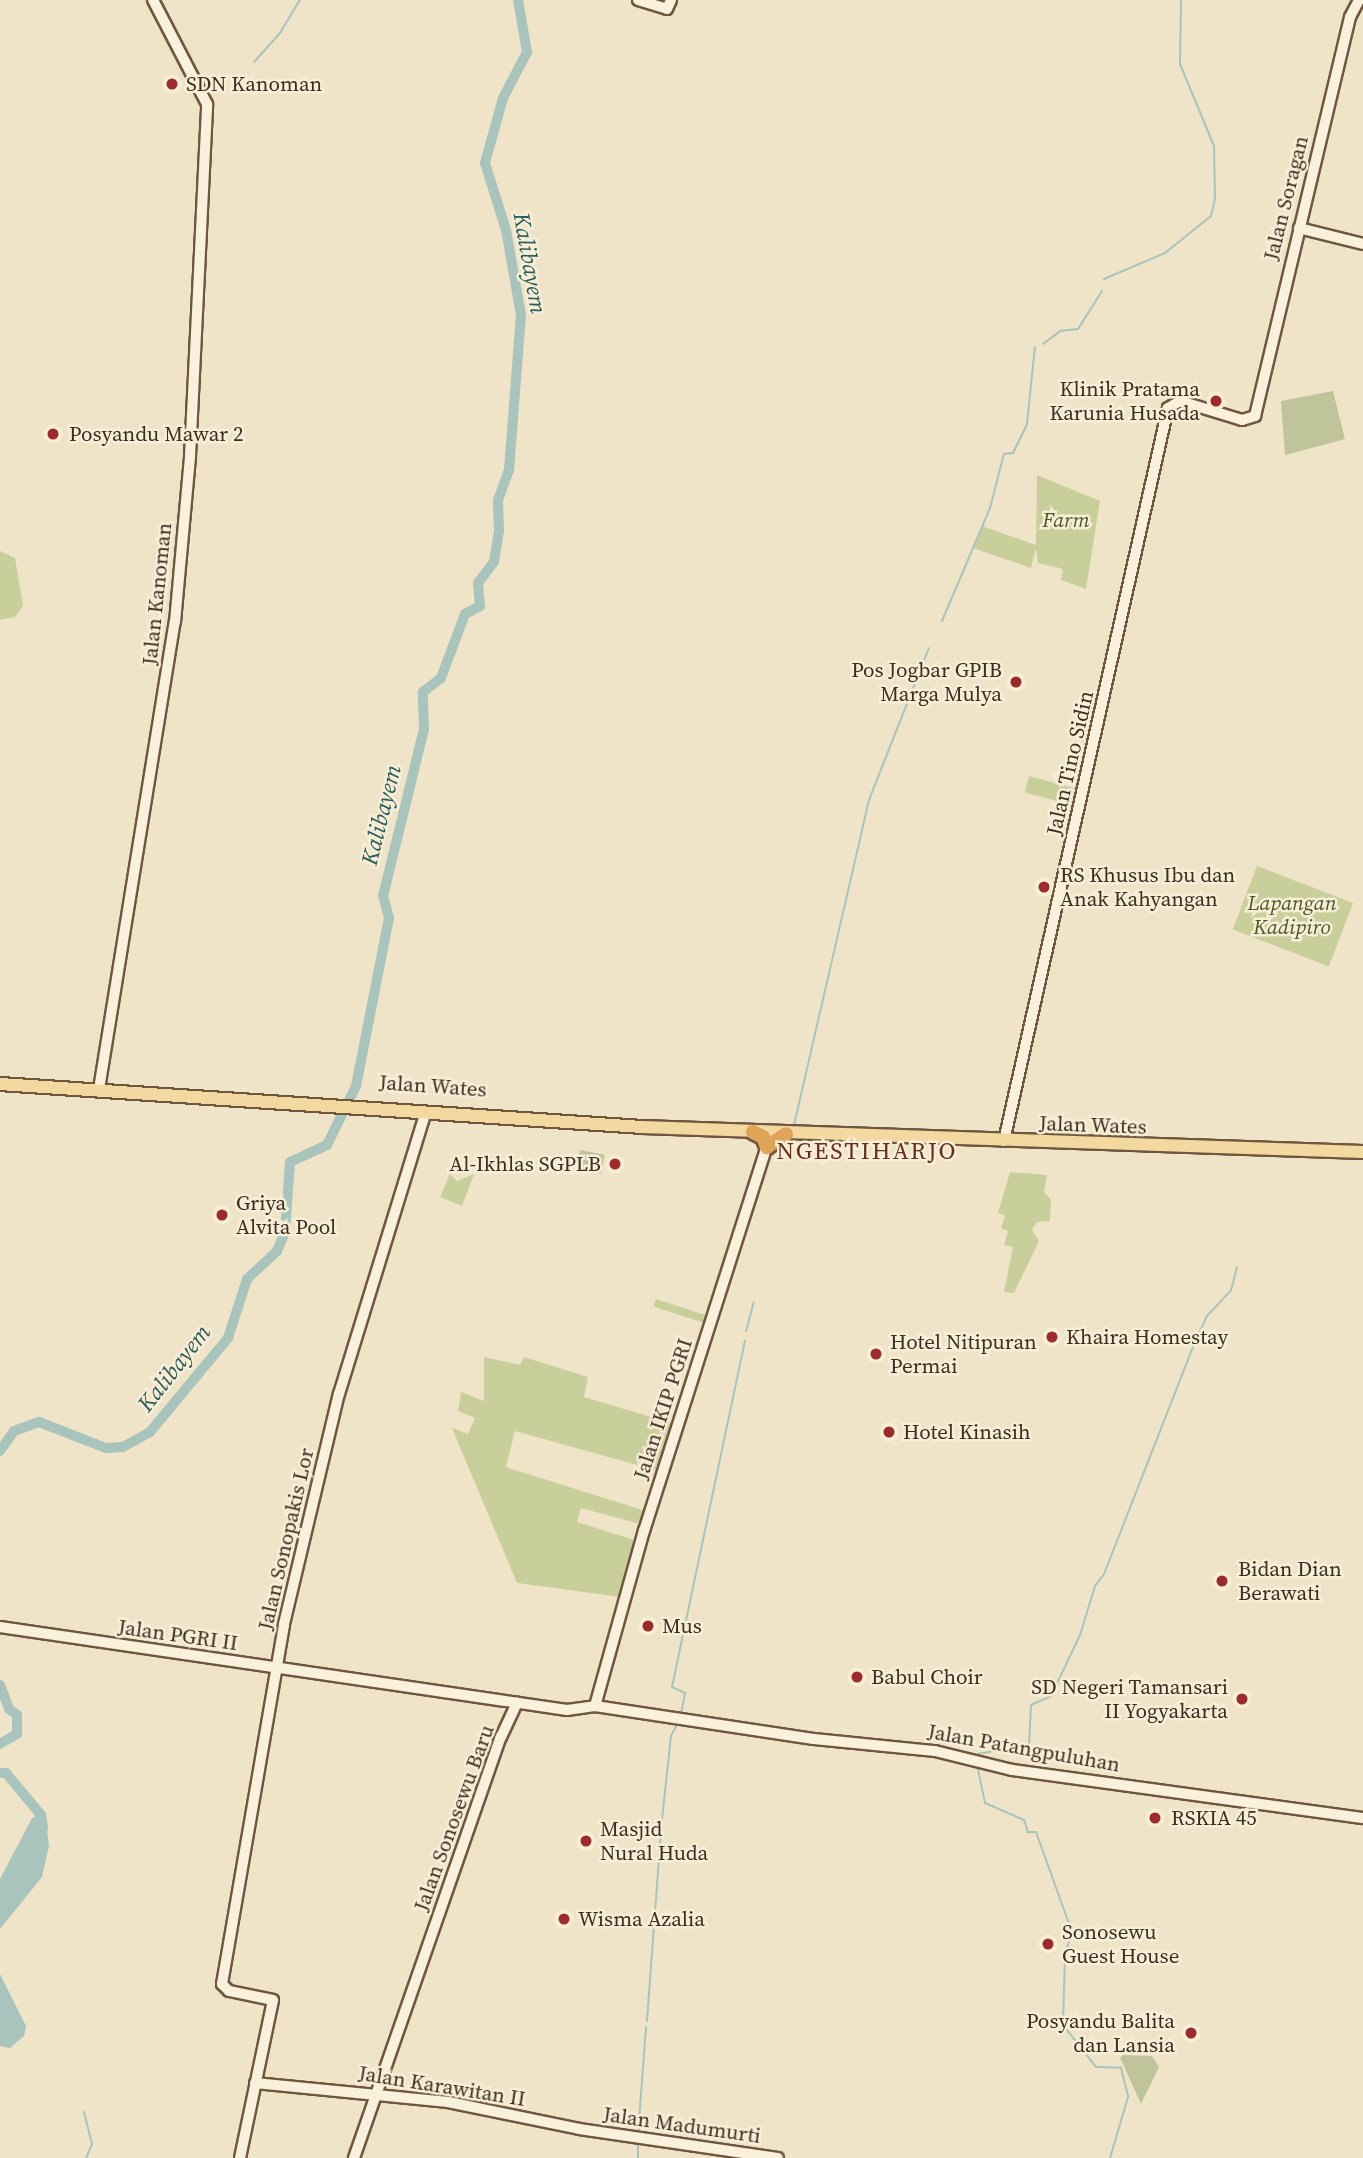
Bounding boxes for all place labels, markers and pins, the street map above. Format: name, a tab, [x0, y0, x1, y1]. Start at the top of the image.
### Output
place label: SDN Kanoman	[186, 71, 322, 97]
marker: SDN Kanoman	[164, 76, 180, 92]
place label: Klinik Pratama Karunia Husada	[1049, 376, 1200, 426]
marker: Klinik Pratama Karunia Husada	[1206, 391, 1226, 411]
place label: Posyandu Mawar 2	[69, 421, 244, 447]
marker: Posyandu Mawar 2	[43, 424, 63, 444]
place label: Pos Jogbar GPIB Marga Mulya	[851, 657, 1002, 707]
marker: Pos Jogbar GPIB Marga Mulya	[1008, 674, 1024, 690]
place label: RS Khusus Ibu dan Anak Kahyangan	[1060, 862, 1235, 912]
marker: RS Khusus Ibu dan Anak Kahyangan	[1034, 877, 1054, 897]
place label: Al-Ikhlas SGPLB	[449, 1151, 601, 1177]
marker: Al-Ikhlas SGPLB	[607, 1156, 623, 1172]
place label: Griya Alvita Pool	[236, 1190, 336, 1240]
marker: Griya Alvita Pool	[214, 1207, 230, 1223]
place label: Khaira Homestay	[1066, 1324, 1228, 1350]
place label: Hotel Nitipuran Permai	[890, 1329, 1037, 1379]
marker: Khaira Homestay	[1044, 1329, 1060, 1345]
marker: Hotel Nitipuran Permai	[868, 1346, 884, 1362]
place label: Hotel Kinasih	[903, 1419, 1031, 1445]
marker: Hotel Kinasih	[881, 1424, 897, 1440]
place label: Bidan Dian Berawati	[1238, 1556, 1342, 1606]
marker: Bidan Dian Berawati	[1212, 1571, 1232, 1591]
place label: Mus	[662, 1613, 702, 1639]
marker: Mus	[640, 1618, 656, 1634]
place label: Babul Choir	[871, 1664, 983, 1690]
marker: Babul Choir	[849, 1669, 865, 1685]
place label: SD Negeri Tamansari II Yogyakarta	[1031, 1674, 1228, 1724]
marker: SD Negeri Tamansari II Yogyakarta	[1234, 1691, 1250, 1707]
place label: RSKIA 45	[1171, 1805, 1257, 1831]
marker: RSKIA 45	[1145, 1808, 1165, 1828]
place label: Masjid Nural Huda	[600, 1816, 708, 1866]
marker: Masjid Nural Huda	[578, 1833, 594, 1849]
place label: Wisma Azalia	[578, 1906, 705, 1932]
marker: Wisma Azalia	[556, 1911, 572, 1927]
place label: Sonosewu Guest House	[1062, 1919, 1179, 1969]
marker: Sonosewu Guest House	[1040, 1936, 1056, 1952]
place label: Posyandu Balita dan Lansia	[1026, 2008, 1175, 2058]
marker: Posyandu Balita dan Lansia	[1181, 2023, 1201, 2043]

